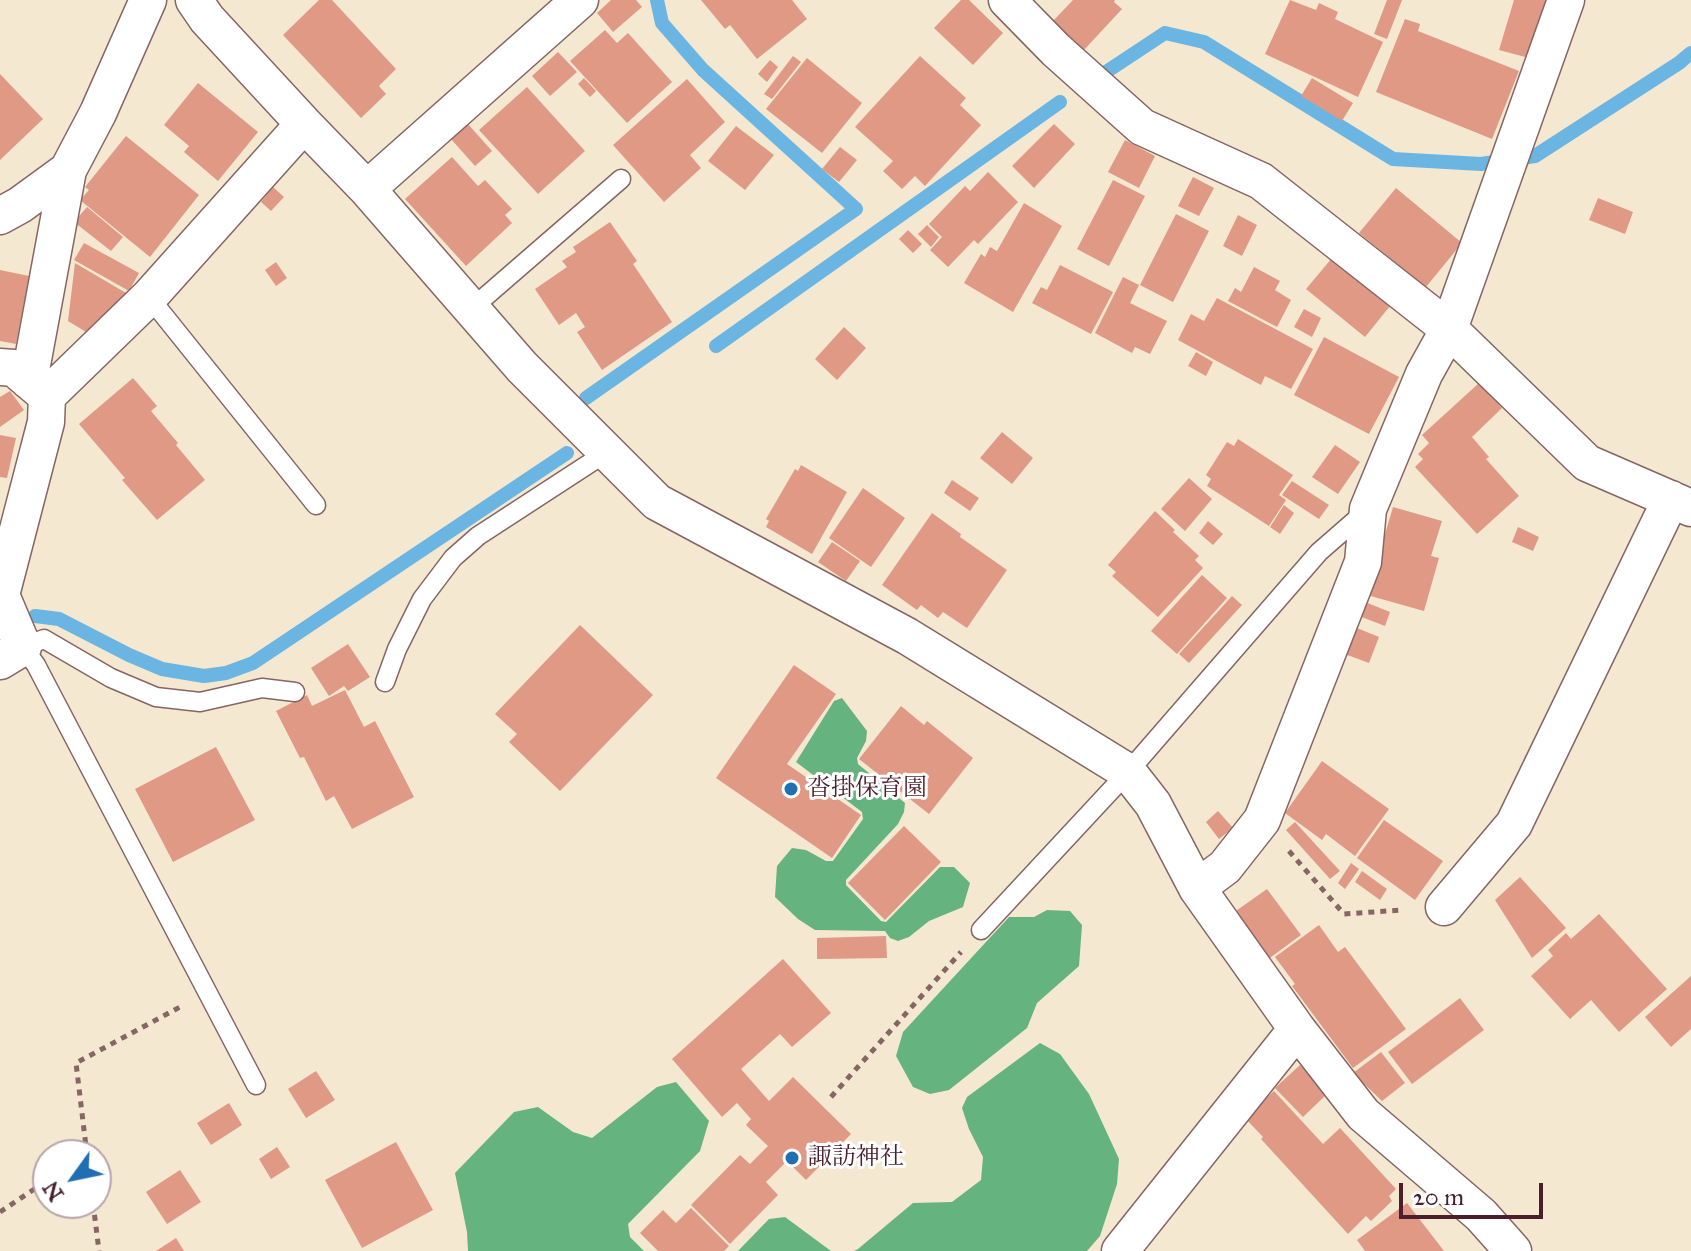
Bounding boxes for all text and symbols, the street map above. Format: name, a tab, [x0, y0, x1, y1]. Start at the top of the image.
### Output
place label: 沓掛保育園	[807, 775, 927, 803]
marker: 沓掛保育園	[782, 780, 800, 798]
north arrow	[32, 1139, 112, 1219]
place label: 諏訪神社	[808, 1144, 904, 1172]
marker: 諏訪神社	[783, 1149, 801, 1167]
scale bar	[1403, 1167, 1547, 1217]
text: N	[37, 1176, 70, 1206]
text: 20 m	[1413, 1182, 1464, 1212]

